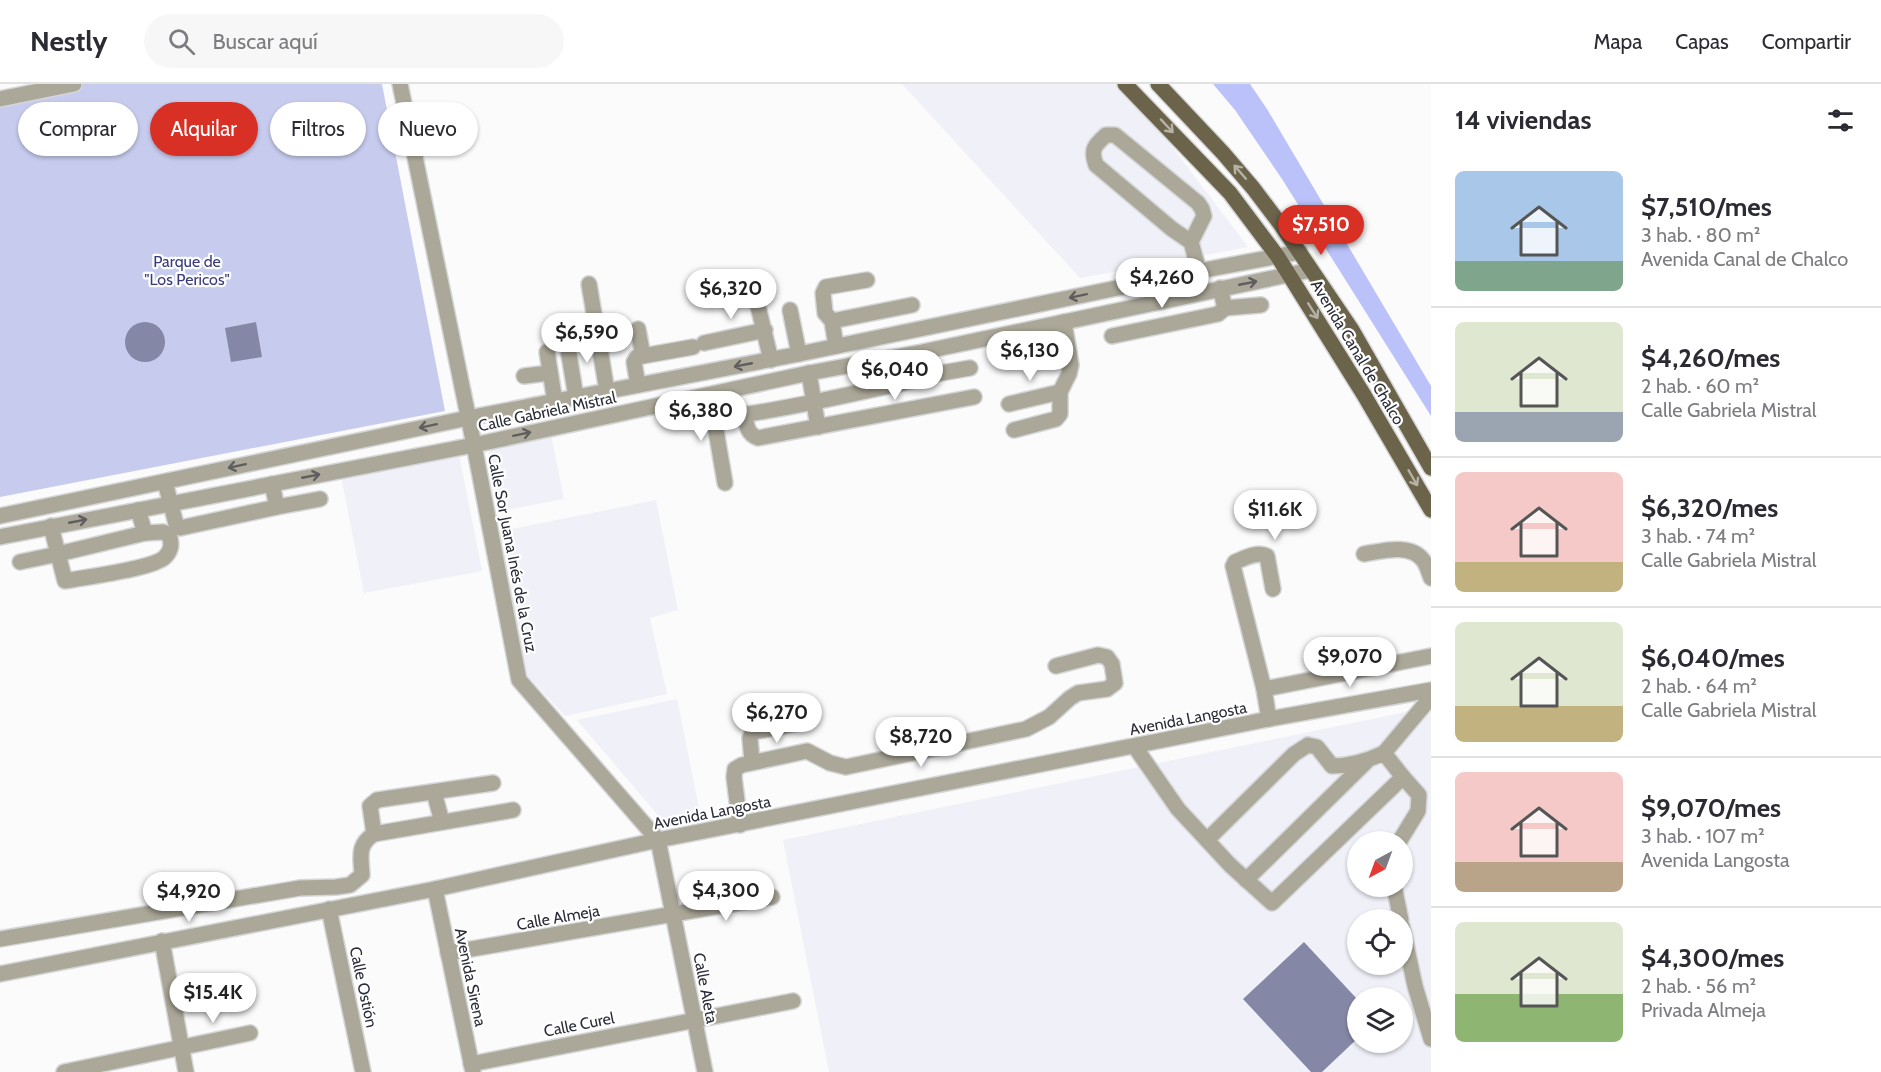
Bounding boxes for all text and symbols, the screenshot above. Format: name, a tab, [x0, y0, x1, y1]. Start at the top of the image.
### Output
search box	[144, 14, 564, 68]
text: Nestly	[30, 24, 108, 58]
icon: search	[165, 25, 198, 58]
text: Buscar aquí	[213, 28, 318, 55]
text: Mapa	[1594, 29, 1642, 54]
text: Capas	[1675, 29, 1729, 54]
text: Compartir	[1762, 29, 1851, 54]
chip: Comprar	[18, 102, 138, 156]
chip: Alquilar	[150, 102, 258, 156]
chip: Filtros	[270, 102, 366, 156]
chip: Nuevo	[378, 102, 478, 156]
text: 14 viviendas	[1455, 104, 1591, 136]
icon: filters	[1824, 104, 1857, 137]
one-way arrow	[1159, 118, 1174, 133]
one-way arrow	[1233, 165, 1247, 180]
text: $7,510/mes	[1641, 191, 1772, 223]
icon: home	[1503, 195, 1575, 267]
pin: $7,510	[1272, 205, 1370, 256]
text: $7,510	[1292, 212, 1350, 236]
text: 3 hab. · 80 m²	[1641, 223, 1760, 247]
text: Avenida Canal de Chalco	[1641, 247, 1848, 271]
park label: Parque de "Los Pericos"	[144, 252, 230, 289]
pin: $4,260	[1113, 258, 1211, 309]
text: $4,260	[1130, 265, 1194, 289]
pin: $6,320	[682, 269, 780, 320]
text: $6,320	[700, 276, 762, 300]
street label: Avenida Canal de Chalco	[1307, 276, 1409, 428]
one-way arrow	[1237, 277, 1257, 288]
one-way arrow	[1069, 291, 1088, 302]
one-way arrow	[1307, 302, 1319, 319]
pin: $6,590	[538, 313, 636, 364]
text: $6,590	[555, 320, 619, 344]
pin: $6,130	[981, 331, 1079, 382]
text: $6,130	[1000, 338, 1060, 362]
text: $4,260/mes	[1641, 342, 1780, 374]
icon: home	[1503, 346, 1575, 418]
pin: $6,040	[846, 350, 944, 401]
text: $6,040	[861, 357, 929, 381]
one-way arrow	[734, 360, 753, 371]
text: 2 hab. · 60 m²	[1641, 374, 1759, 398]
street label: Calle Gabriela Mistral	[476, 388, 618, 435]
pin: $6,380	[652, 391, 750, 442]
text: $6,380	[669, 398, 733, 422]
text: Calle Gabriela Mistral	[1641, 398, 1817, 422]
one-way arrow	[419, 421, 438, 433]
one-way arrow	[512, 428, 532, 439]
street label: Calle Sor Juana Inés de la Cruz	[484, 452, 541, 654]
one-way arrow	[228, 461, 247, 472]
one-way arrow	[1408, 469, 1419, 487]
one-way arrow	[300, 470, 320, 481]
pin: $11.6K	[1226, 490, 1324, 541]
text: $6,320/mes	[1641, 492, 1778, 524]
icon: home	[1503, 496, 1575, 568]
text: $11.6K	[1248, 497, 1302, 521]
one-way arrow	[68, 515, 87, 526]
text: 3 hab. · 74 m²	[1641, 524, 1755, 548]
text: Calle Gabriela Mistral	[1641, 548, 1817, 572]
pin: $9,070	[1301, 637, 1399, 688]
text: $6,040/mes	[1641, 642, 1785, 674]
text: $9,070	[1317, 644, 1383, 668]
icon: home	[1503, 646, 1575, 718]
text: 2 hab. · 64 m²	[1641, 674, 1757, 698]
pin: $6,270	[728, 693, 826, 744]
street label: Avenida Langosta	[1128, 698, 1249, 739]
text: Calle Gabriela Mistral	[1641, 698, 1817, 722]
text: $6,270	[746, 700, 808, 724]
pin: $8,720	[872, 717, 970, 768]
text: $8,720	[889, 724, 953, 748]
street label: Avenida Langosta	[652, 792, 773, 833]
text: $9,070/mes	[1641, 792, 1781, 824]
icon: home	[1503, 796, 1575, 868]
text: 3 hab. · 107 m²	[1641, 824, 1765, 848]
north arrow	[1347, 831, 1413, 897]
map controls	[1347, 831, 1413, 1053]
text: Avenida Langosta	[1641, 848, 1790, 872]
pin: $4,300	[677, 871, 775, 922]
pin: $4,920	[140, 872, 238, 923]
text: $4,300	[692, 878, 760, 902]
text: $4,920	[157, 879, 221, 903]
street label: Calle Almeja	[515, 901, 601, 934]
button: locate	[1347, 909, 1413, 975]
street label: Avenida Sirena	[451, 926, 490, 1028]
text: $4,300/mes	[1641, 942, 1784, 974]
street label: Calle Ostión	[346, 945, 381, 1029]
icon: home	[1503, 946, 1575, 1018]
street label: Calle Aleta	[689, 951, 722, 1025]
pin: $15.4K	[164, 973, 262, 1024]
text: 2 hab. · 56 m²	[1641, 974, 1756, 998]
text: $15.4K	[183, 980, 243, 1004]
button: layers	[1347, 987, 1413, 1053]
text: Privada Almeja	[1641, 998, 1766, 1022]
street label: Calle Curel	[542, 1008, 616, 1041]

